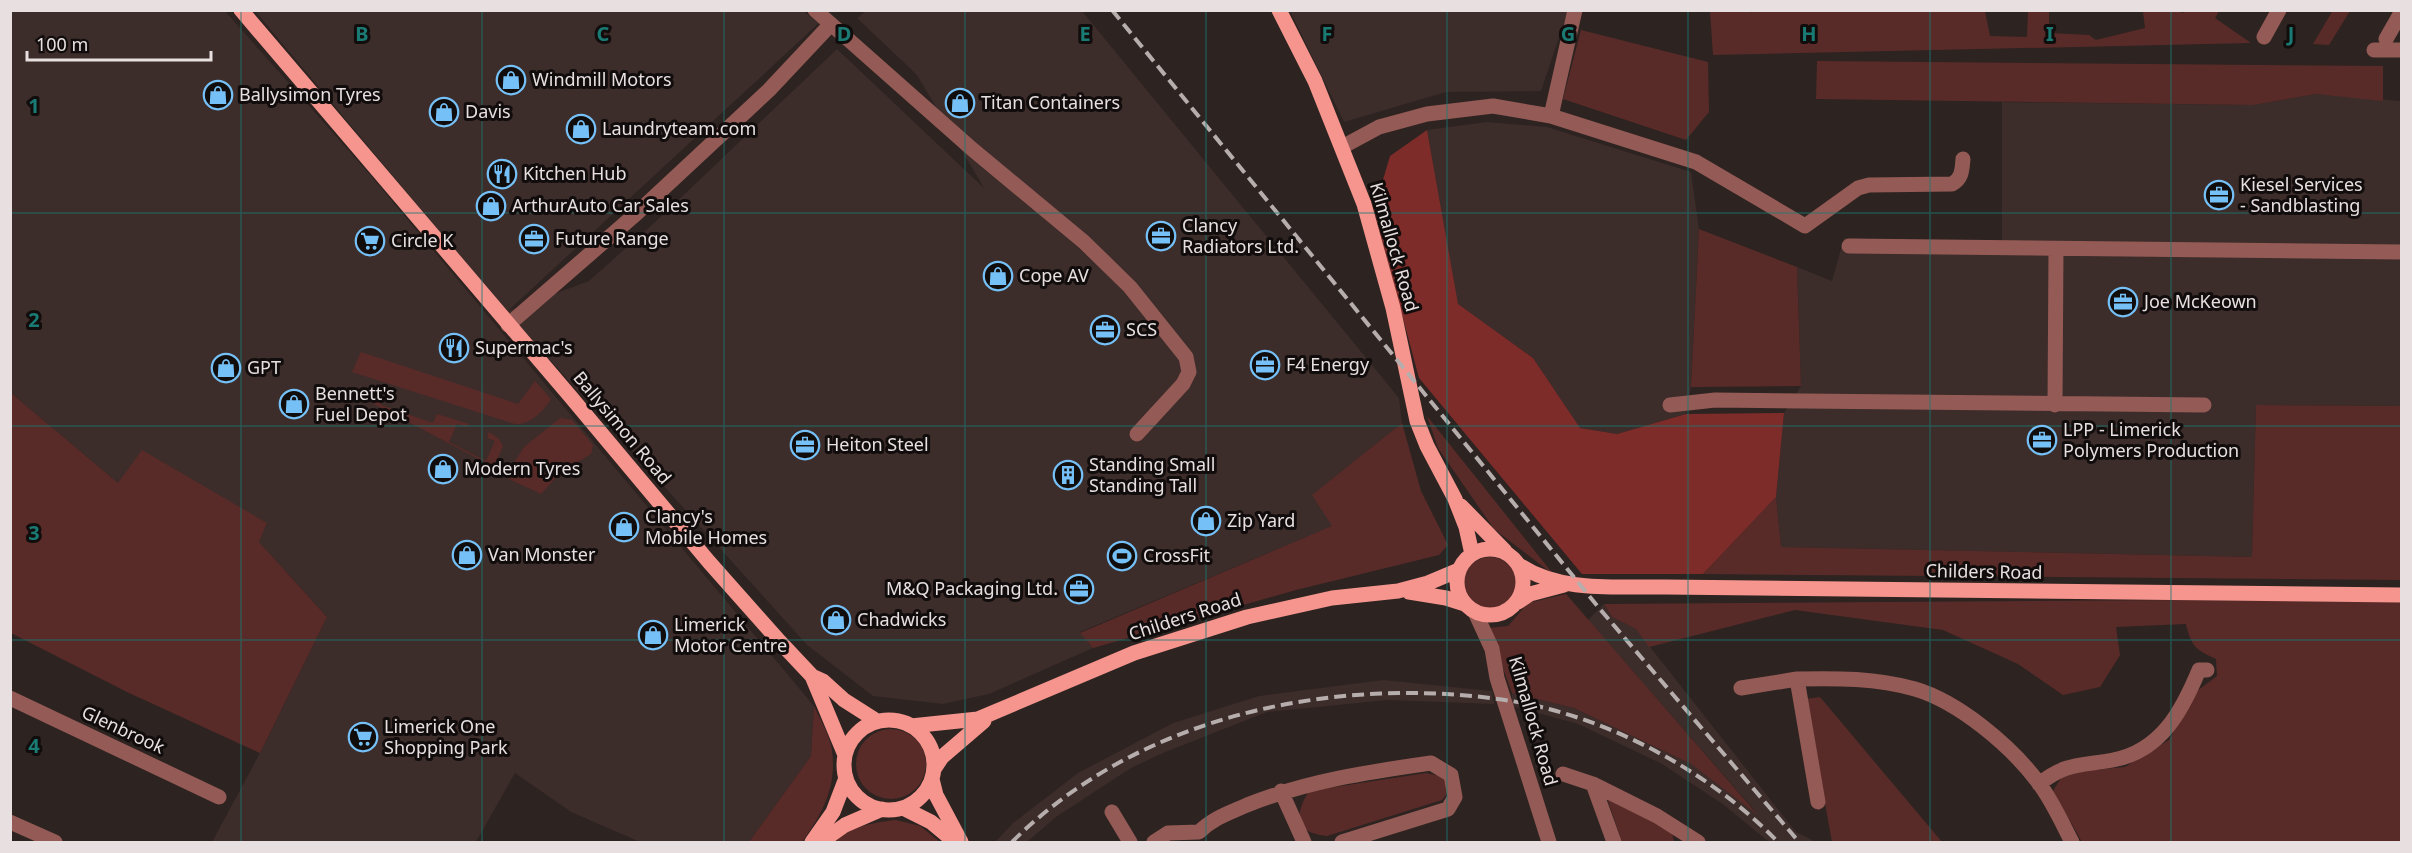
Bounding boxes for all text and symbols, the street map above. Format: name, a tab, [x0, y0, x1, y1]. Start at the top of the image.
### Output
text: B	[355, 20, 369, 47]
text: C	[597, 20, 610, 47]
text: D	[837, 20, 851, 47]
text: E	[1079, 20, 1091, 47]
text: F	[1322, 20, 1332, 47]
text: G	[1561, 20, 1575, 47]
text: H	[1801, 20, 1817, 47]
text: I	[2046, 20, 2054, 47]
text: J	[2286, 20, 2294, 47]
scale bar	[27, 24, 212, 62]
text: 100 m	[36, 32, 88, 56]
shop icon: Windmill Motors	[495, 64, 527, 96]
place label: Windmill Motors	[532, 67, 672, 91]
shop icon: Ballysimon Tyres	[202, 79, 234, 111]
place label: Ballysimon Tyres	[239, 82, 381, 106]
shop icon: Titan Containers	[944, 87, 976, 119]
place label: Titan Containers	[981, 90, 1120, 114]
text: 1	[28, 92, 40, 119]
shop icon: Davis	[428, 96, 460, 128]
place label: Davis	[465, 99, 511, 123]
shop icon: Laundryteam.com	[565, 113, 597, 145]
place label: Laundryteam.com	[602, 116, 756, 140]
restaurant icon: Kitchen Hub	[486, 158, 518, 190]
place label: Kitchen Hub	[523, 161, 627, 185]
place label: Kiesel Services - Sandblasting	[2240, 172, 2363, 217]
street label: Kilmallock Road	[1365, 179, 1425, 314]
office icon: Kiesel Services - Sandblasting	[2203, 179, 2235, 211]
shop icon: ArthurAuto Car Sales	[475, 190, 507, 222]
place label: ArthurAuto Car Sales	[512, 193, 689, 217]
place label: Clancy Radiators Ltd.	[1182, 213, 1299, 258]
office icon: Clancy Radiators Ltd.	[1145, 220, 1177, 252]
office icon: Future Range	[518, 223, 550, 255]
supermarket icon: Circle K	[354, 225, 386, 257]
place label: Future Range	[555, 226, 669, 250]
place label: Circle K	[391, 228, 454, 252]
shop icon: Cope AV	[982, 260, 1014, 292]
place label: Cope AV	[1019, 263, 1089, 287]
office icon: Joe McKeown	[2107, 286, 2139, 318]
place label: Joe McKeown	[2142, 289, 2257, 313]
text: 2	[28, 306, 40, 333]
office icon: SCS	[1089, 314, 1121, 346]
place label: SCS	[1126, 317, 1157, 341]
restaurant icon: Supermac's	[438, 332, 470, 364]
place label: Supermac's	[475, 335, 573, 359]
office icon: F4 Energy	[1249, 349, 1281, 381]
shop icon: GPT	[210, 352, 242, 384]
place label: F4 Energy	[1286, 352, 1370, 376]
place label: GPT	[247, 355, 281, 379]
street label: Ballysimon Road	[568, 366, 677, 489]
place label: Bennett's Fuel Depot	[315, 381, 407, 426]
shop icon: Bennett's Fuel Depot	[278, 388, 310, 420]
place label: LPP - Limerick Polymers Production	[2063, 417, 2239, 462]
office icon: LPP - Limerick Polymers Production	[2026, 424, 2058, 456]
office icon: Heiton Steel	[789, 429, 821, 461]
place label: Heiton Steel	[826, 432, 929, 456]
place label: Standing Small Standing Tall	[1089, 452, 1215, 497]
shop icon: Modern Tyres	[427, 453, 459, 485]
place label: Modern Tyres	[464, 456, 580, 480]
building icon: Standing Small Standing Tall	[1052, 459, 1084, 491]
place label: Clancy's Mobile Homes	[645, 504, 767, 549]
shop icon: Zip Yard	[1190, 505, 1222, 537]
place label: Zip Yard	[1227, 508, 1295, 532]
shop icon: Clancy's Mobile Homes	[608, 511, 640, 543]
text: 3	[28, 519, 40, 546]
shop icon: Van Monster	[451, 539, 483, 571]
sports icon: CrossFit	[1106, 540, 1138, 572]
place label: Van Monster	[488, 542, 596, 566]
place label: CrossFit	[1143, 543, 1211, 567]
street label: Childers Road	[1925, 558, 2043, 584]
office icon: M&Q Packaging Ltd.	[1063, 573, 1095, 605]
place label: M&Q Packaging Ltd.	[886, 576, 1058, 600]
street label: Childers Road	[1125, 587, 1244, 646]
shop icon: Chadwicks	[820, 604, 852, 636]
place label: Chadwicks	[857, 607, 946, 631]
place label: Limerick Motor Centre	[674, 612, 787, 657]
shop icon: Limerick Motor Centre	[637, 619, 669, 651]
street label: Kilmallock Road	[1504, 653, 1564, 788]
street label: Glenbrook	[78, 700, 169, 759]
place label: Limerick One Shopping Park	[384, 714, 508, 759]
supermarket icon: Limerick One Shopping Park	[347, 721, 379, 753]
text: 4	[28, 732, 40, 759]

